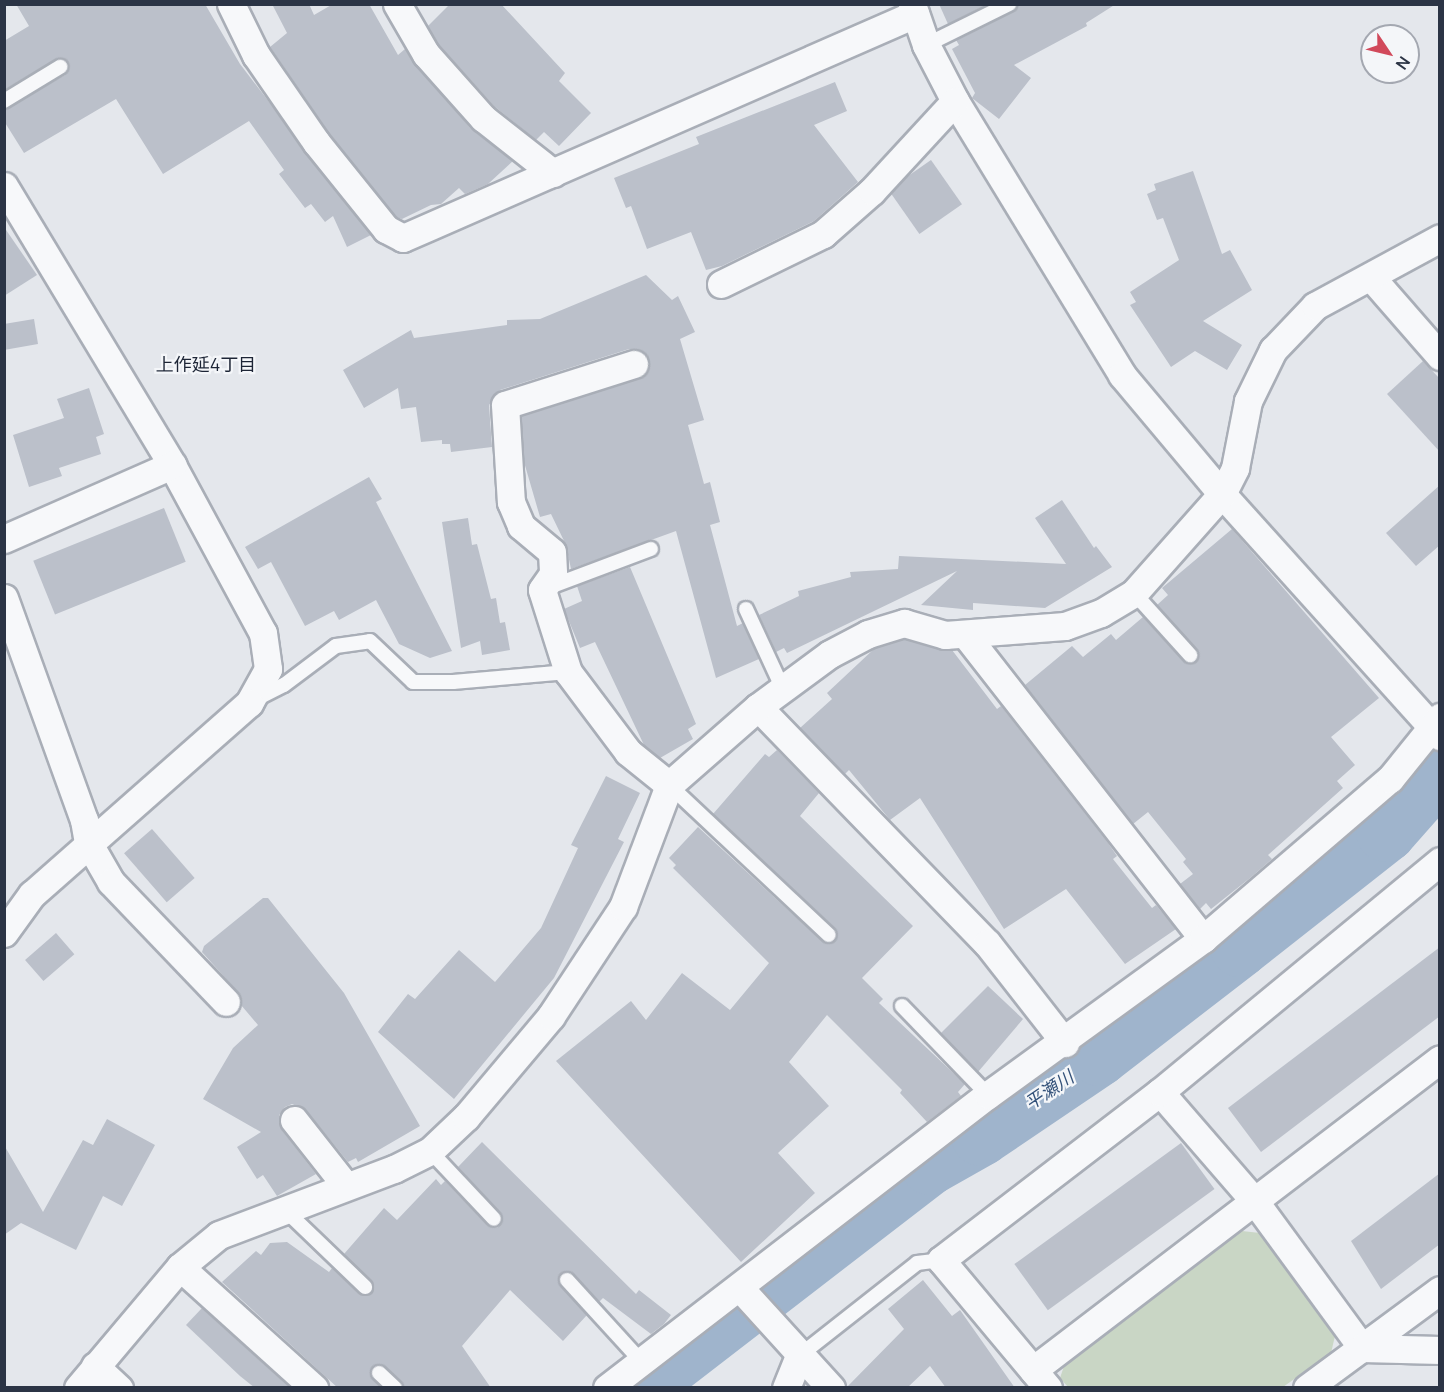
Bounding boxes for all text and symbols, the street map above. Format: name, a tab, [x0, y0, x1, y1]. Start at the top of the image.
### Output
north arrow	[1360, 24, 1420, 84]
text: N	[1391, 52, 1415, 74]
district label: 上作延4丁目	[156, 353, 256, 375]
water label: 平瀬川	[1021, 1066, 1077, 1114]

